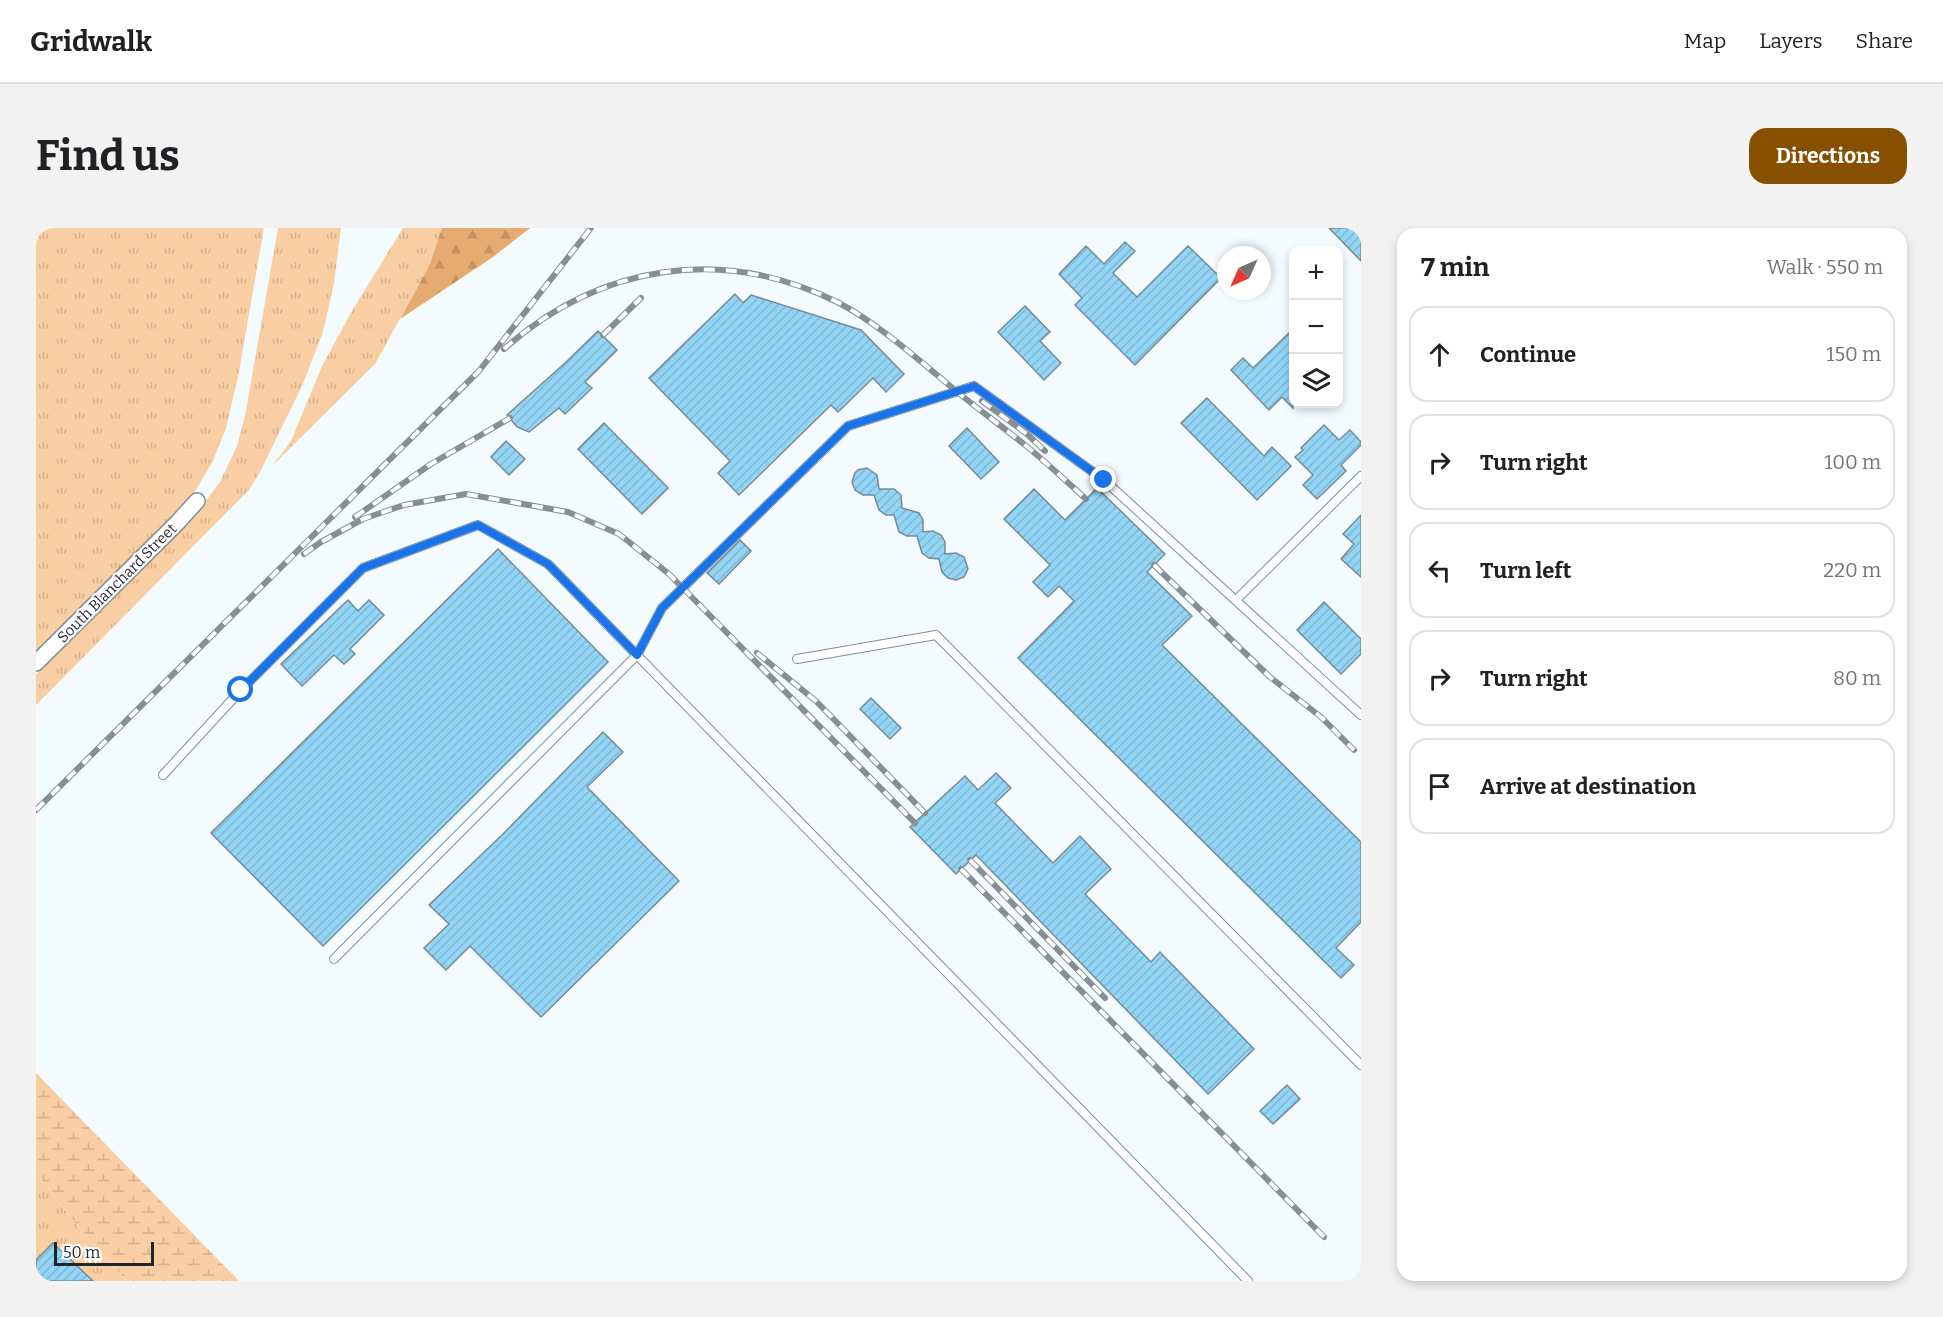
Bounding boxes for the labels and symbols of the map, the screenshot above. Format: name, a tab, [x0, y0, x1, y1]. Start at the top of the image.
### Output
north arrow	[1217, 246, 1271, 300]
route end	[1090, 466, 1116, 492]
street label: South Blanchard Street	[54, 519, 181, 646]
route start	[227, 676, 253, 702]
scale bar	[54, 1239, 154, 1266]

